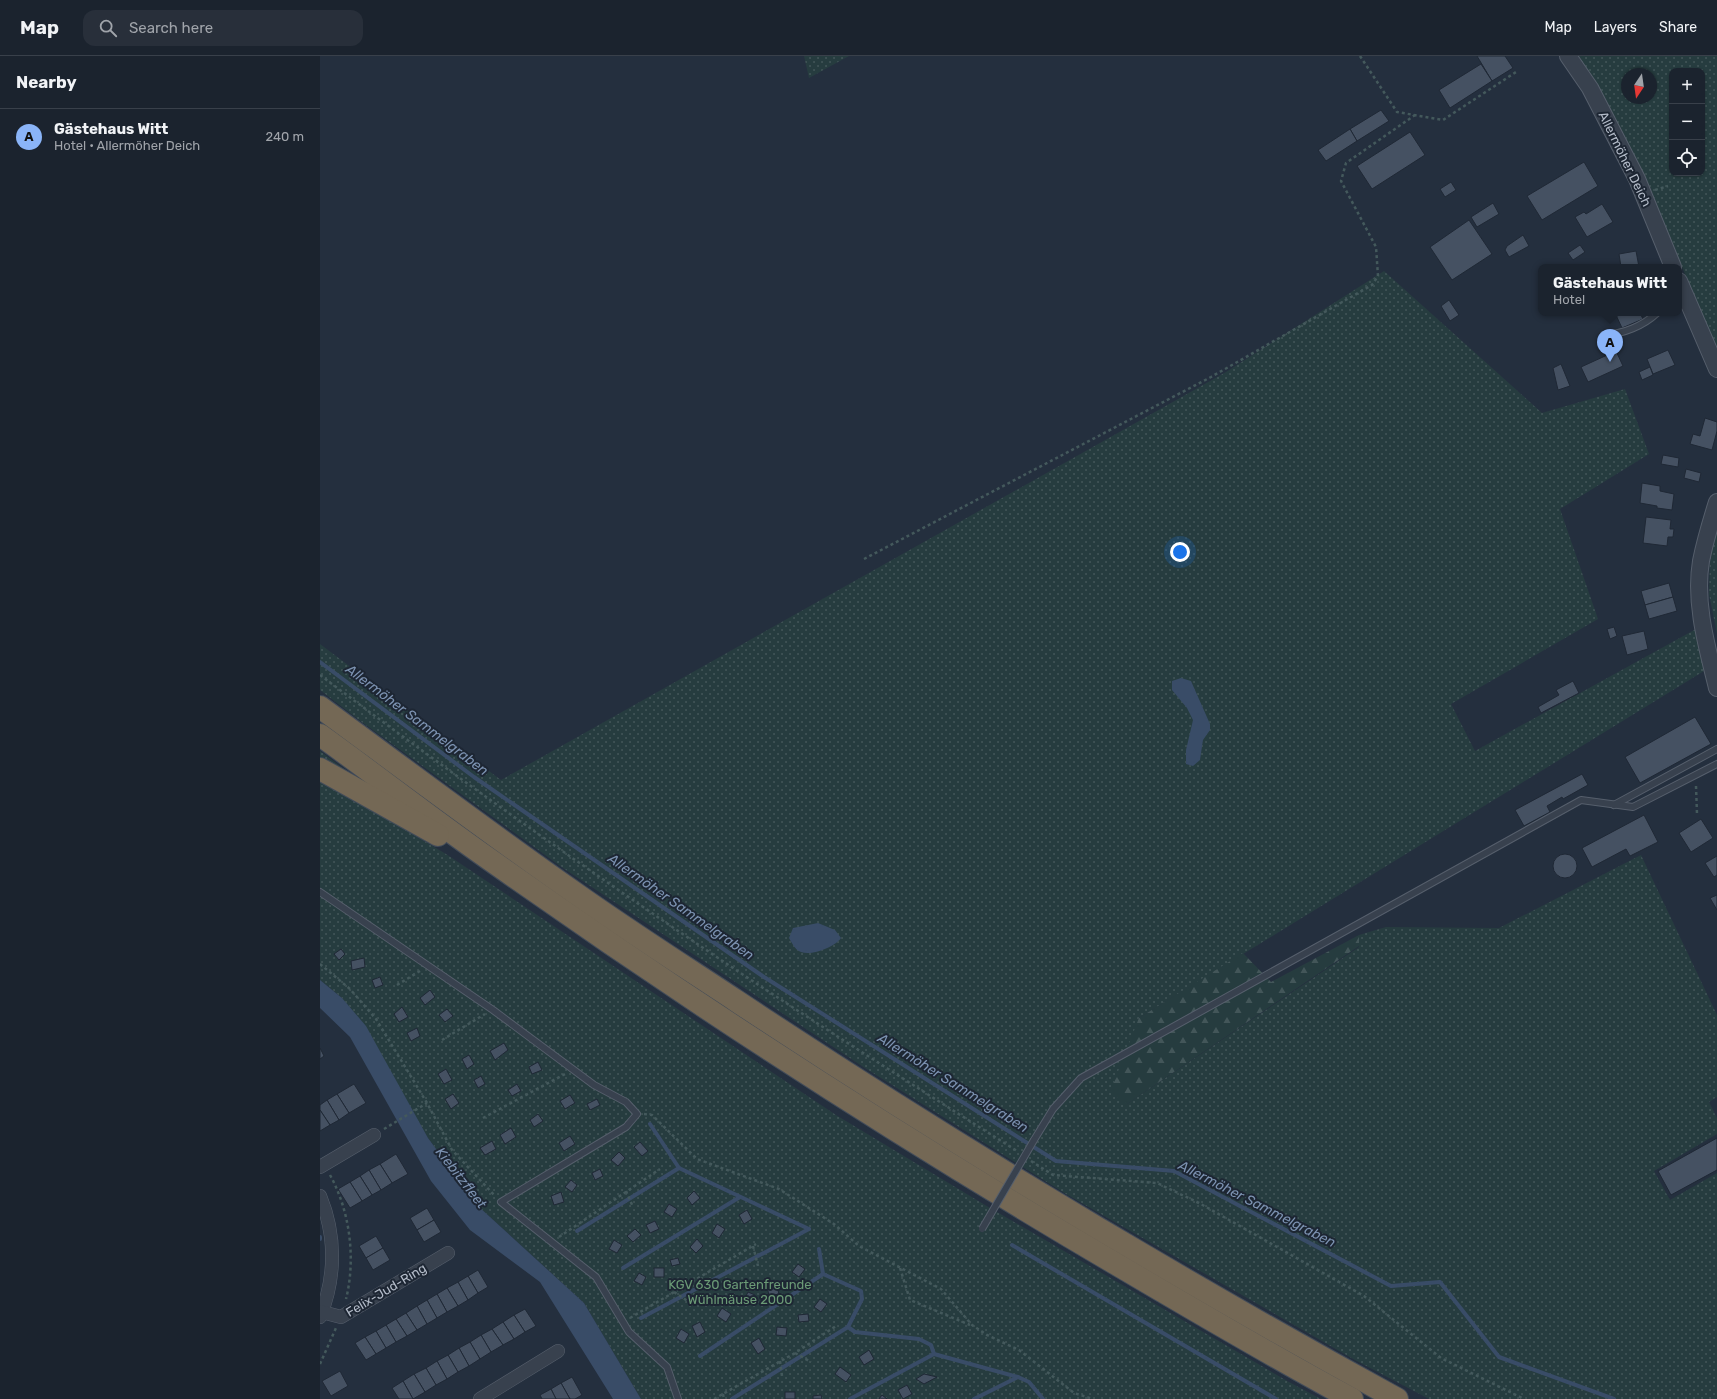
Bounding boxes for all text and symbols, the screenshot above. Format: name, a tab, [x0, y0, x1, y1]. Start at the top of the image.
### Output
search box	[83, 10, 363, 46]
text: Map	[20, 16, 59, 39]
icon: search	[97, 17, 119, 39]
text: Search here	[129, 19, 213, 37]
text: Map	[1545, 19, 1572, 36]
text: Layers	[1594, 19, 1637, 36]
text: Share	[1659, 19, 1697, 36]
north arrow	[1621, 68, 1657, 104]
map controls	[1669, 68, 1705, 176]
button: +	[1669, 68, 1705, 104]
text: Nearby	[16, 72, 77, 92]
button: −	[1669, 104, 1705, 140]
street label: Allermöher Deich	[1596, 109, 1654, 209]
text: Gästehaus Witt	[54, 120, 168, 138]
text: A	[24, 129, 34, 144]
text: 240 m	[265, 129, 304, 144]
text: Hotel · Allermöher Deich	[54, 138, 200, 153]
button: locate	[1669, 140, 1705, 176]
popup	[1538, 264, 1682, 316]
text: Gästehaus Witt	[1553, 274, 1667, 292]
text: Hotel	[1553, 292, 1585, 307]
pin: A	[1597, 329, 1623, 362]
your location	[1170, 542, 1190, 562]
water label: Allermöher Sammelgraben	[341, 660, 492, 779]
water label: Allermöher Sammelgraben	[604, 849, 757, 964]
water label: Allermöher Sammelgraben	[874, 1029, 1031, 1136]
water label: Kiebitzfleet	[432, 1144, 491, 1212]
water label: Allermöher Sammelgraben	[1175, 1156, 1339, 1251]
street label: Felix-Jud-Ring	[343, 1260, 429, 1321]
park label: KGV 630 Gartenfreunde Wühlmäuse 2000	[668, 1277, 812, 1307]

